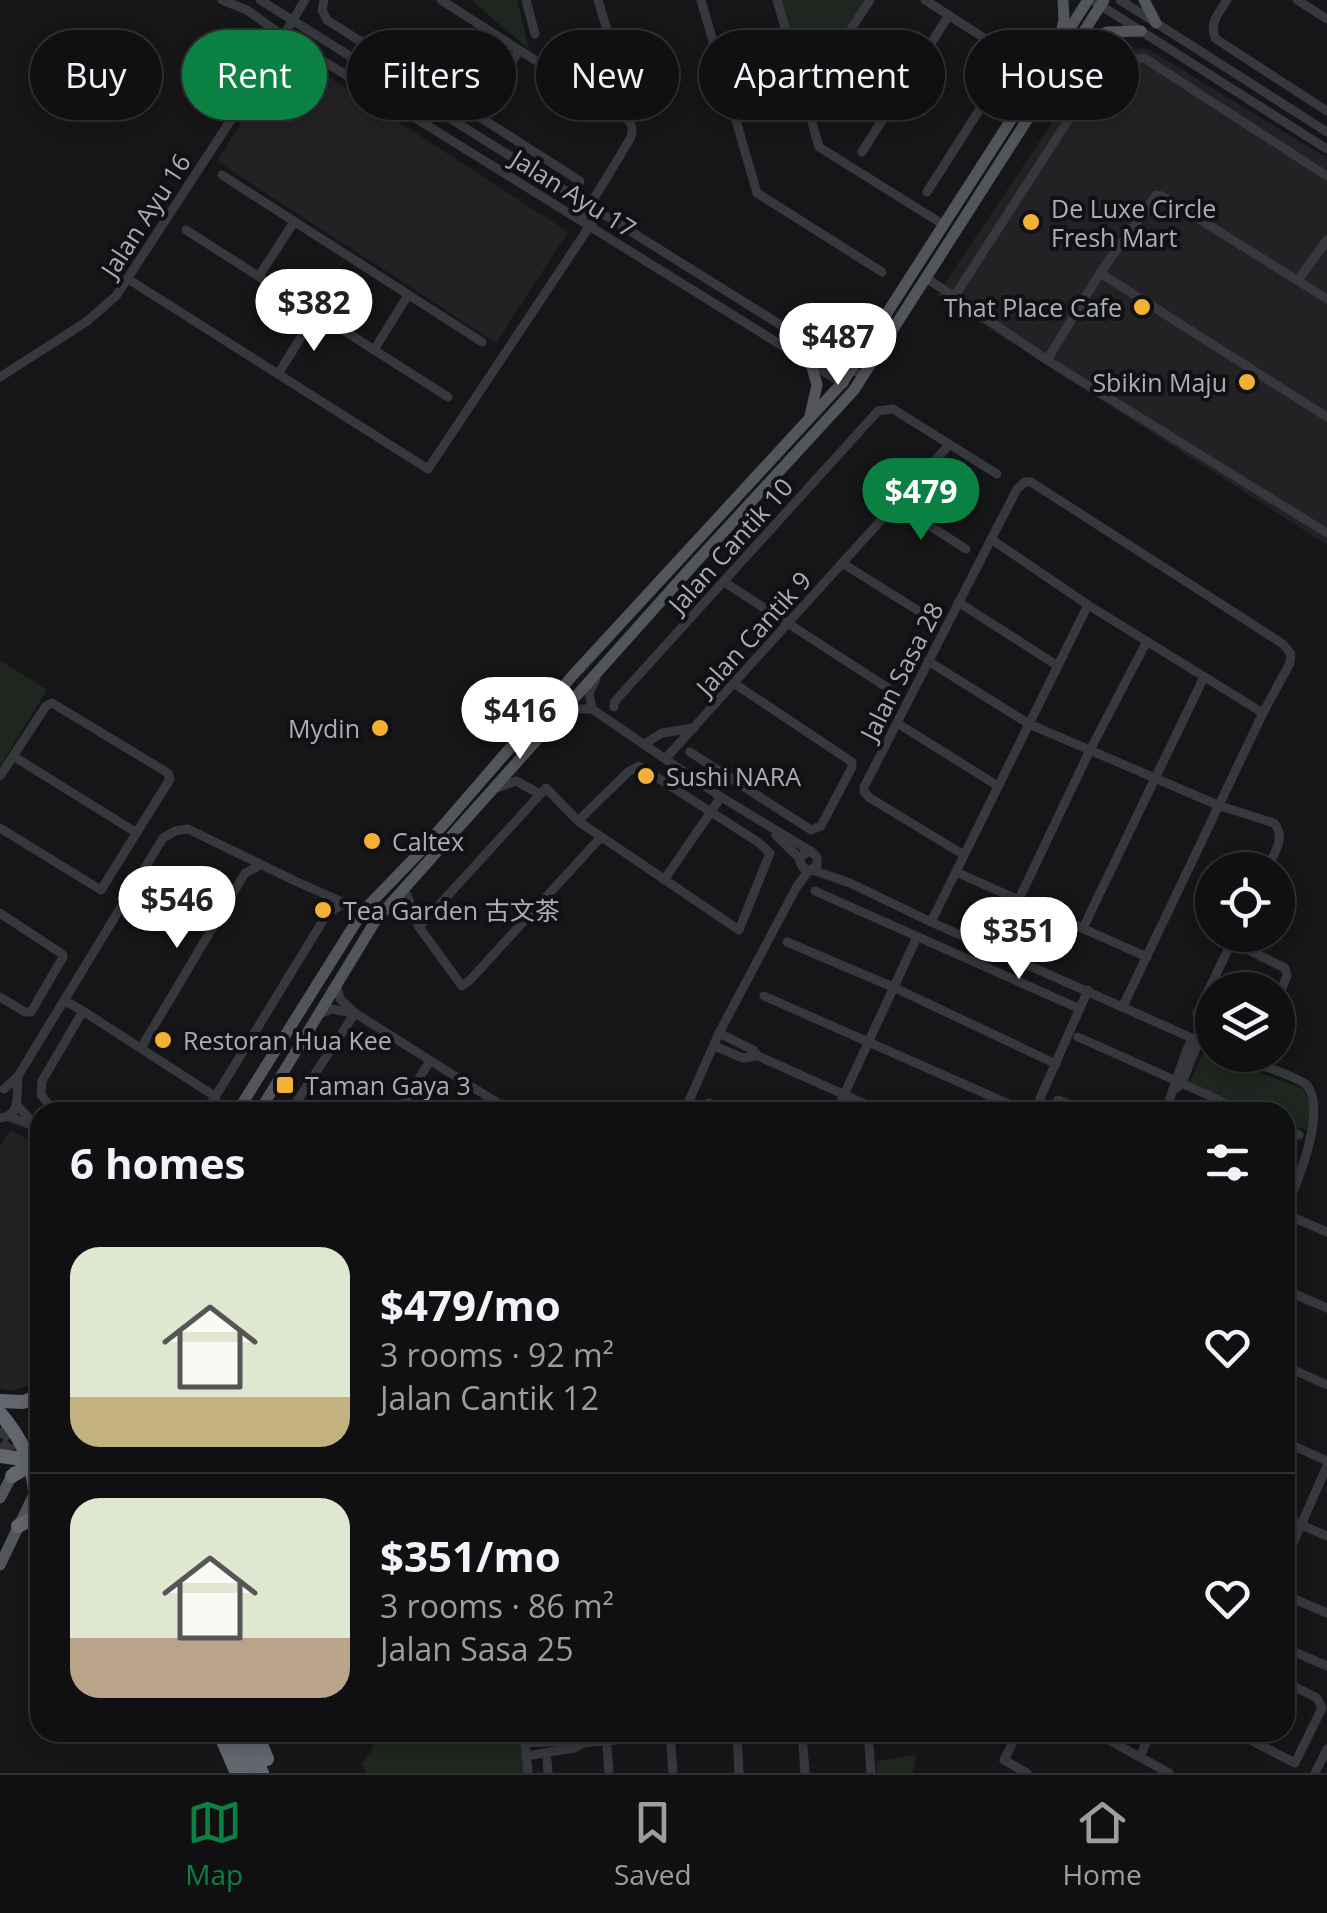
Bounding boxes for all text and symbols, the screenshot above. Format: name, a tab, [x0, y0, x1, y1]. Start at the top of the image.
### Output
chip: Buy	[30, 30, 162, 120]
chip: Rent	[182, 30, 327, 120]
chip: Filters	[347, 30, 516, 120]
chip: New	[536, 30, 679, 120]
chip: Apartment	[699, 30, 945, 120]
chip: House	[965, 30, 1139, 120]
street label: Jalan Ayu 17	[503, 140, 643, 245]
street label: Jalan Ayu 16	[91, 146, 198, 285]
place label: De Luxe Circle Fresh Mart	[1051, 191, 1216, 254]
marker: De Luxe Circle Fresh Mart	[1020, 211, 1042, 233]
pin: $382	[255, 269, 373, 354]
text: $382	[277, 280, 351, 323]
place label: That Place Cafe	[944, 290, 1122, 324]
marker: That Place Cafe	[1131, 296, 1153, 318]
pin: $487	[779, 303, 897, 388]
text: $487	[801, 314, 875, 357]
place label: Sbikin Maju	[1092, 365, 1227, 399]
marker: Sbikin Maju	[1236, 371, 1258, 393]
pin: $479	[862, 458, 980, 543]
text: $479	[884, 469, 958, 512]
street label: Jalan Cantik 10	[659, 470, 800, 621]
street label: Jalan Cantik 9	[687, 563, 818, 704]
street label: Jalan Sasa 28	[851, 596, 950, 748]
pin: $416	[461, 677, 579, 762]
text: $416	[483, 688, 557, 731]
place label: Mydin	[288, 711, 360, 745]
marker: Mydin	[369, 717, 391, 739]
place label: Sushi NARA	[666, 759, 801, 793]
marker: Sushi NARA	[635, 765, 657, 787]
place label: Caltex	[392, 824, 464, 858]
marker: Caltex	[361, 830, 383, 852]
map controls	[1195, 852, 1295, 1072]
button: locate	[1195, 852, 1295, 952]
pin: $546	[118, 866, 236, 951]
text: $546	[140, 877, 214, 920]
place label: Tea Garden 古文茶	[343, 893, 560, 927]
pin: $351	[960, 897, 1078, 982]
marker: Tea Garden 古文茶	[312, 899, 334, 921]
text: $351	[982, 908, 1056, 951]
button: layers	[1195, 972, 1295, 1072]
place label: Restoran Hua Kee	[183, 1023, 392, 1057]
marker: Restoran Hua Kee	[152, 1029, 174, 1051]
place label: Taman Gaya 3	[305, 1068, 471, 1102]
marker: Taman Gaya 3	[274, 1074, 296, 1096]
text: 6 homes	[70, 1134, 245, 1191]
icon: filters	[1200, 1135, 1255, 1190]
text: $479/mo	[380, 1276, 561, 1333]
icon: home	[150, 1287, 270, 1407]
icon: heart	[1200, 1320, 1255, 1375]
text: 3 rooms · 92 m²	[380, 1333, 614, 1376]
text: Jalan Cantik 12	[380, 1376, 599, 1419]
text: $351/mo	[380, 1527, 561, 1584]
icon: home	[150, 1538, 270, 1658]
icon: heart	[1200, 1571, 1255, 1626]
text: 3 rooms · 86 m²	[380, 1584, 614, 1627]
text: Jalan Sasa 25	[380, 1627, 573, 1670]
tab: Map	[185, 1795, 243, 1893]
tab: Saved	[614, 1795, 692, 1893]
tab: Home	[1062, 1795, 1142, 1893]

